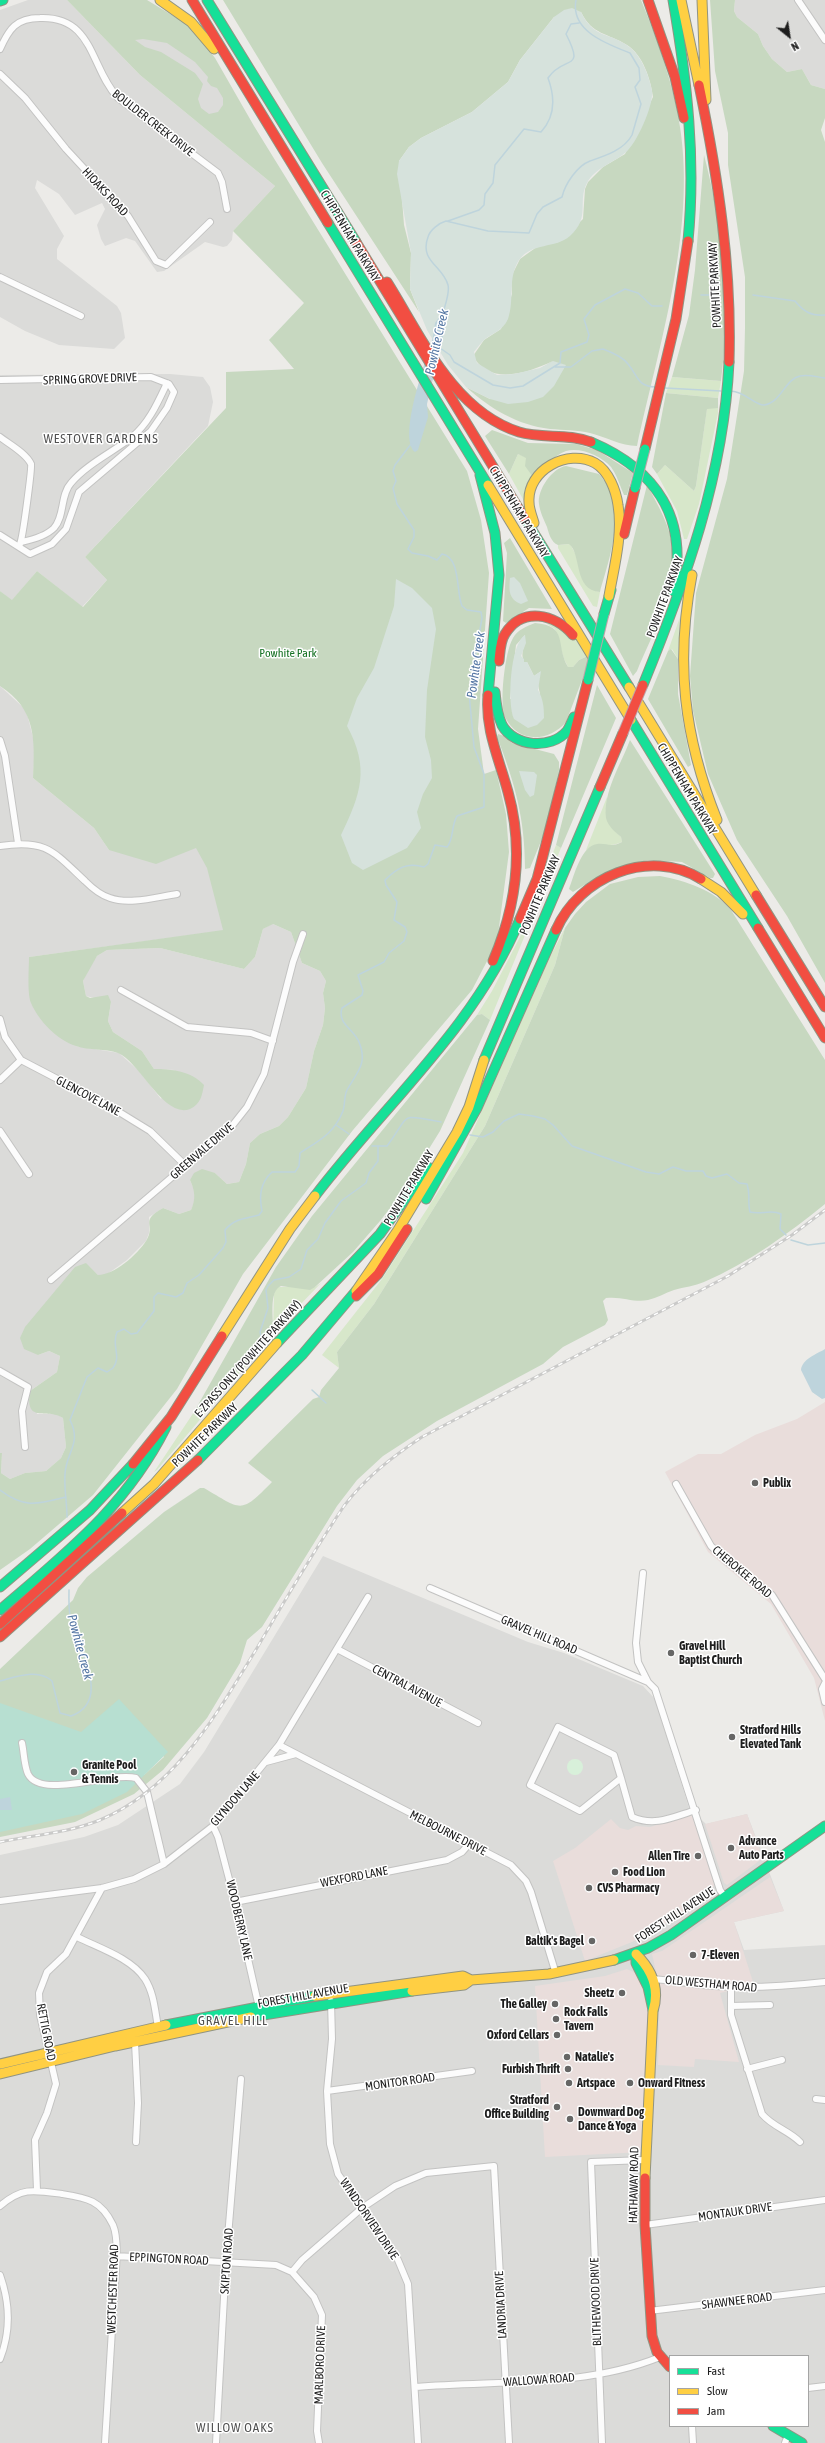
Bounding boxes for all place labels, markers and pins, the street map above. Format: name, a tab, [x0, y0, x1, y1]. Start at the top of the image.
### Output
place label: Publix	[763, 1476, 791, 1490]
marker: Publix	[750, 1478, 760, 1488]
place label: Gravel Hill Baptist Church	[679, 1639, 742, 1667]
marker: Gravel Hill Baptist Church	[666, 1648, 676, 1658]
place label: Stratford Hills Elevated Tank	[740, 1723, 801, 1751]
marker: Stratford Hills Elevated Tank	[727, 1732, 737, 1742]
place label: Granite Pool & Tennis	[82, 1758, 136, 1786]
marker: Granite Pool & Tennis	[69, 1767, 79, 1777]
place label: Advance Auto Parts	[739, 1834, 784, 1862]
marker: Advance Auto Parts	[726, 1843, 736, 1853]
place label: Allen Tire	[648, 1849, 690, 1863]
marker: Allen Tire	[693, 1851, 703, 1861]
place label: Food Lion	[623, 1865, 665, 1879]
marker: Food Lion	[610, 1867, 620, 1877]
place label: CVS Pharmacy	[597, 1881, 659, 1895]
marker: CVS Pharmacy	[584, 1883, 594, 1893]
place label: Baltik's Bagel	[525, 1934, 584, 1948]
marker: Baltik's Bagel	[587, 1936, 597, 1946]
place label: 7-Eleven	[701, 1948, 739, 1962]
marker: 7-Eleven	[688, 1950, 698, 1960]
place label: Sheetz	[585, 1986, 614, 2000]
marker: Sheetz	[617, 1988, 627, 1998]
place label: The Galley	[501, 1997, 547, 2011]
marker: The Galley	[550, 1999, 560, 2009]
place label: Rock Falls Tavern	[564, 2005, 608, 2033]
marker: Rock Falls Tavern	[551, 2014, 561, 2024]
place label: Oxford Cellars	[487, 2028, 549, 2042]
marker: Oxford Cellars	[552, 2030, 562, 2040]
place label: Natalie's	[575, 2050, 614, 2064]
marker: Natalie's	[562, 2052, 572, 2062]
place label: Furbish Thrift	[502, 2062, 560, 2076]
marker: Furbish Thrift	[563, 2064, 573, 2074]
place label: Artspace	[577, 2076, 615, 2090]
place label: Onward Fitness	[638, 2076, 705, 2090]
marker: Artspace	[564, 2078, 574, 2088]
marker: Onward Fitness	[625, 2078, 635, 2088]
place label: Stratford Office Building	[484, 2093, 549, 2121]
marker: Stratford Office Building	[552, 2102, 562, 2112]
place label: Downward Dog Dance & Yoga	[578, 2105, 644, 2133]
marker: Downward Dog Dance & Yoga	[565, 2114, 575, 2124]

